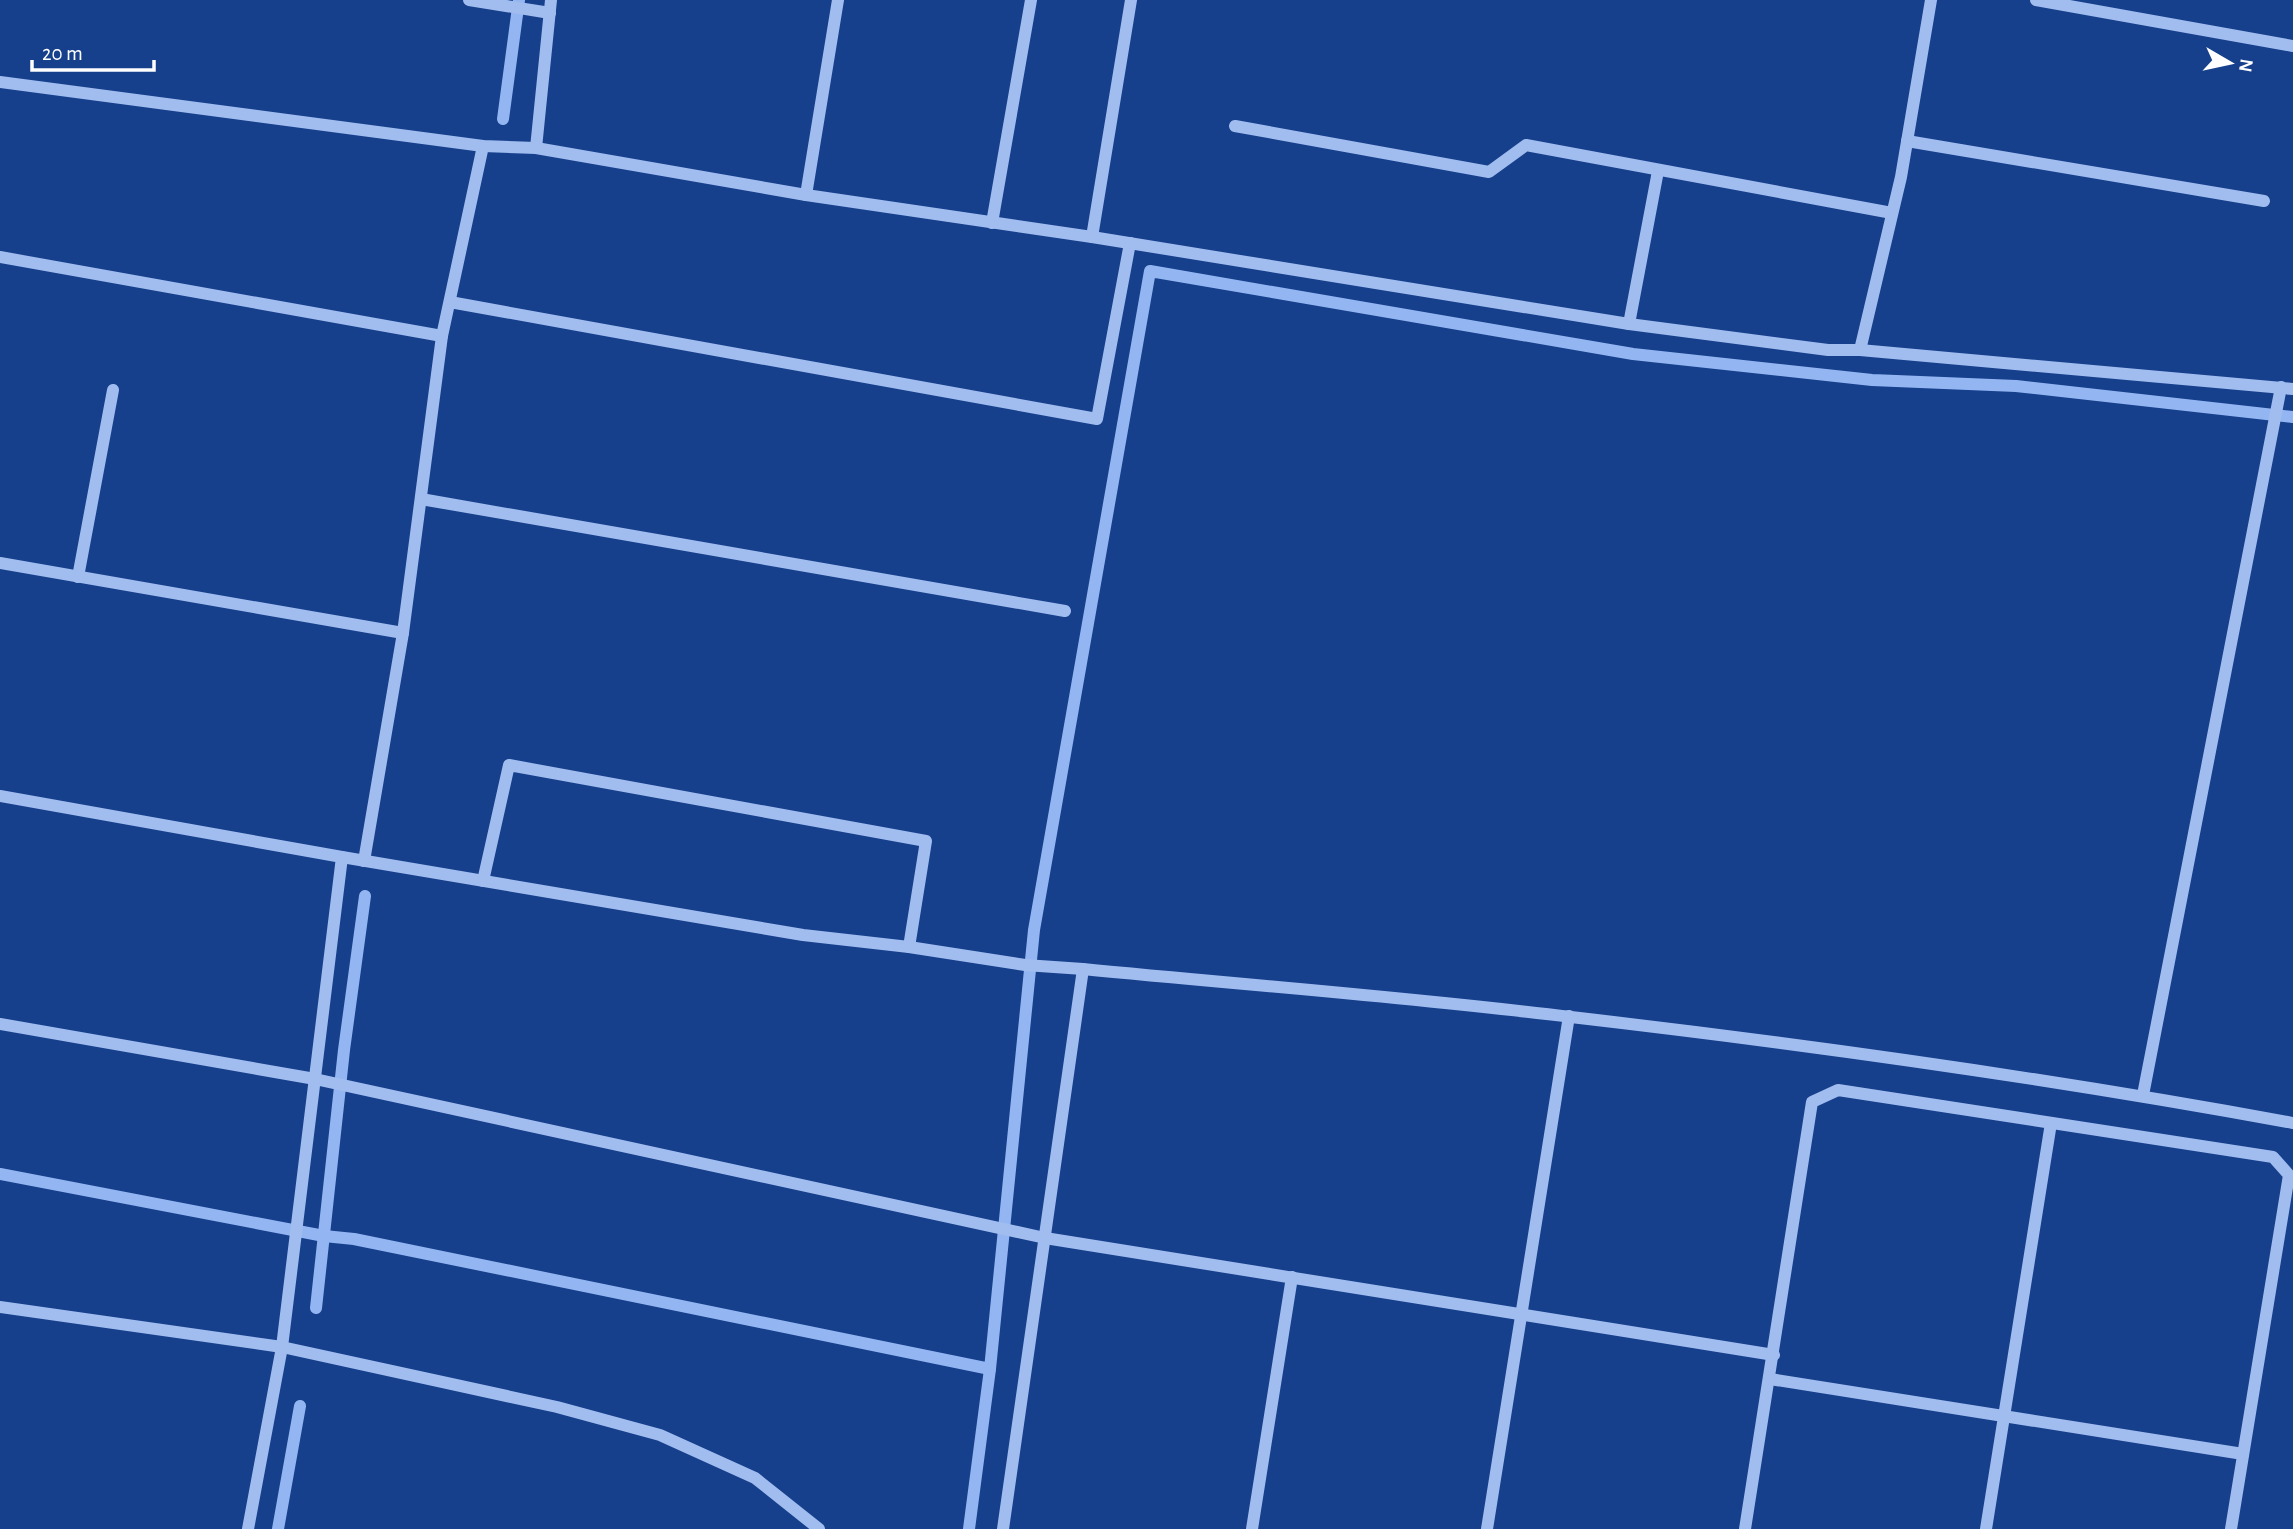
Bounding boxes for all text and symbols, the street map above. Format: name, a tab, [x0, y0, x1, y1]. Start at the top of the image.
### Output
scale bar	[32, 28, 154, 72]
north arrow	[2195, 28, 2265, 98]
text: 20 m	[42, 43, 83, 64]
text: N	[2235, 57, 2256, 73]

